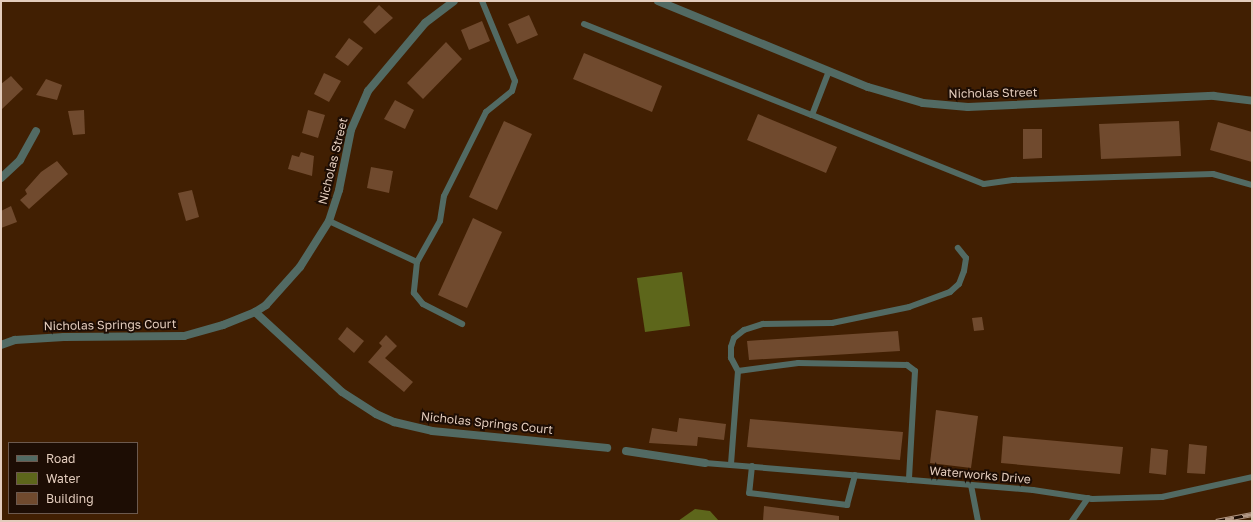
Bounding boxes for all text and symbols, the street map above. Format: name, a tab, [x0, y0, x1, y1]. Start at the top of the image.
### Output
street label: Nicholas Street	[948, 85, 1038, 101]
street label: Nicholas Street	[315, 116, 351, 206]
street label: Nicholas Springs Court	[43, 317, 177, 333]
street label: Nicholas Springs Court	[420, 409, 554, 437]
legend	[8, 442, 138, 514]
text: Road	[46, 451, 75, 466]
street label: Waterworks Drive	[929, 463, 1031, 487]
text: Water	[46, 471, 80, 486]
text: Building	[46, 491, 94, 506]

